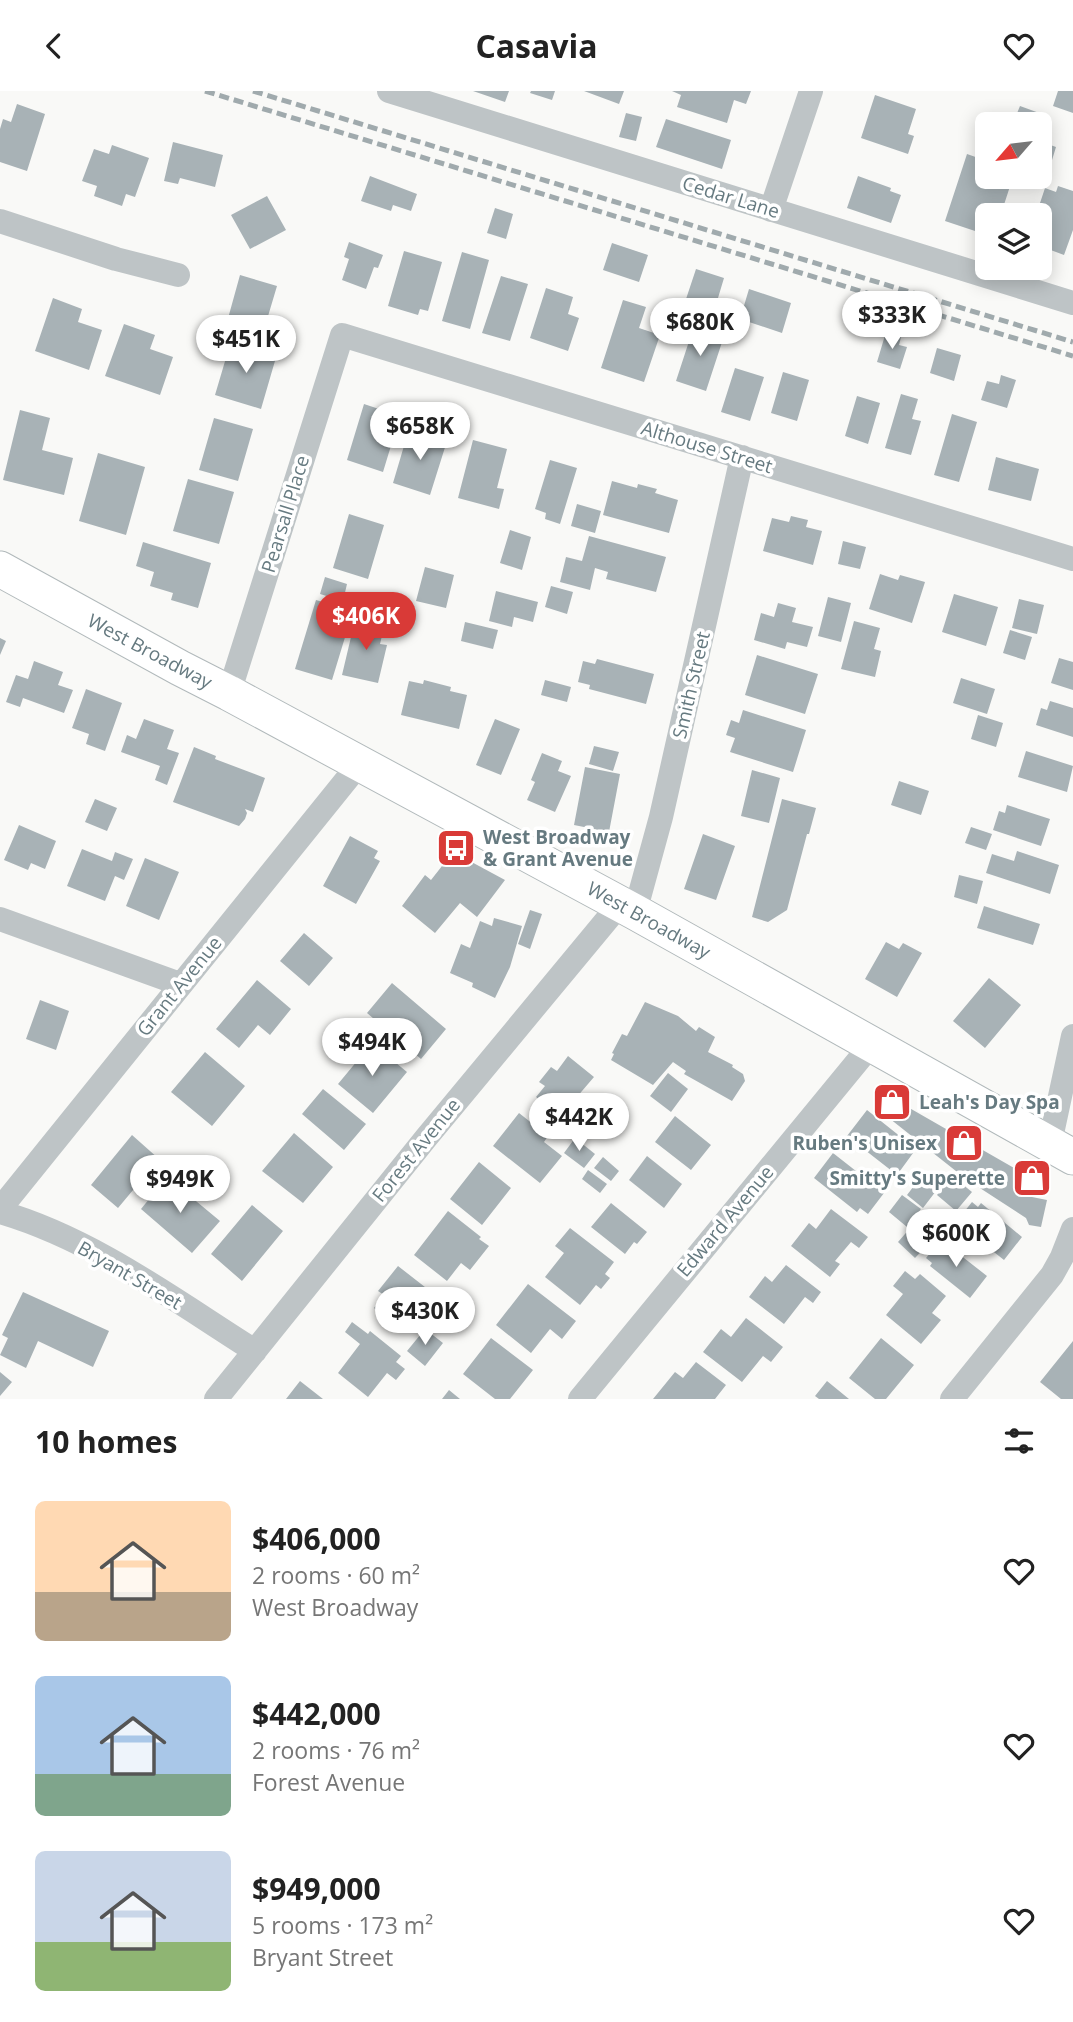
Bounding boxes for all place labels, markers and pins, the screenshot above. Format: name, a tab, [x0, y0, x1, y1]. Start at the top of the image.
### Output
pin: $333K	[843, 292, 941, 351]
pin: $680K	[651, 299, 749, 358]
pin: $451K	[197, 315, 295, 375]
pin: $658K	[371, 403, 469, 462]
pin: $406K	[317, 593, 415, 652]
place label: West Broadway & Grant Avenue	[483, 824, 633, 872]
bus stop icon: West Broadway & Grant Avenue	[435, 827, 477, 869]
pin: $494K	[323, 1019, 421, 1078]
shop icon: Leah's Day Spa	[871, 1081, 913, 1123]
place label: Leah's Day Spa	[919, 1089, 1060, 1115]
pin: $442K	[530, 1093, 628, 1153]
shop icon: Ruben's Unisex	[943, 1122, 985, 1164]
place label: Ruben's Unisex	[792, 1130, 937, 1156]
pin: $949K	[131, 1155, 229, 1215]
shop icon: Smitty's Superette	[1011, 1157, 1053, 1199]
place label: Smitty's Superette	[830, 1165, 1005, 1191]
pin: $600K	[907, 1209, 1005, 1269]
pin: $430K	[376, 1287, 474, 1347]

